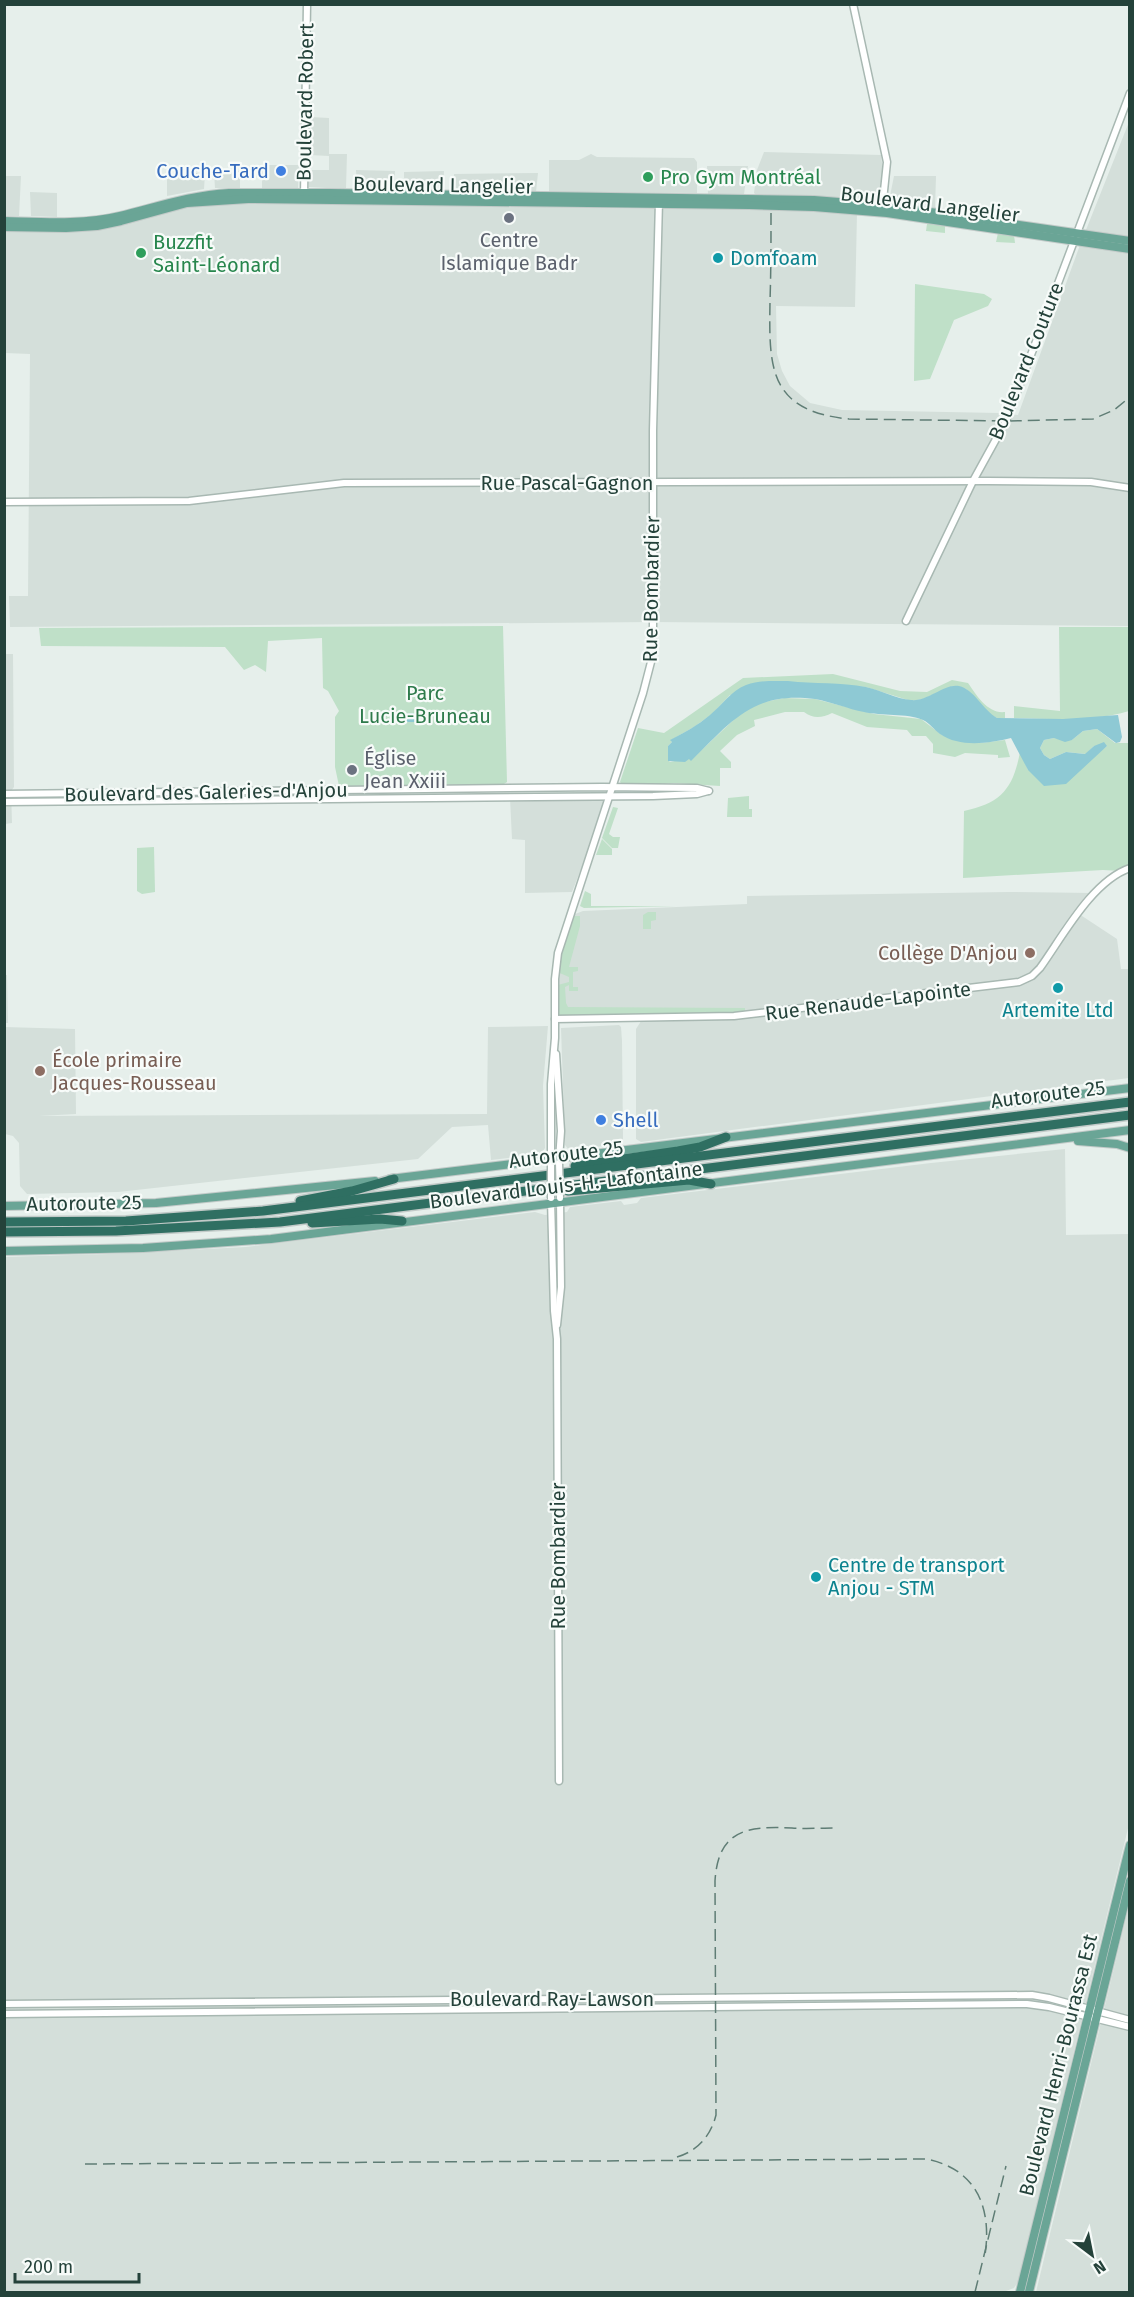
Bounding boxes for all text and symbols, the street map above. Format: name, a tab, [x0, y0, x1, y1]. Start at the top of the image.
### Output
street label: Boulevard Robert	[292, 22, 318, 181]
place label: Couche-Tard	[156, 159, 269, 183]
marker: Couche-Tard	[274, 164, 288, 178]
place label: Pro Gym Montréal	[660, 165, 821, 189]
marker: Pro Gym Montréal	[641, 170, 655, 184]
street label: Boulevard Langelier	[353, 171, 534, 199]
street label: Boulevard Langelier	[839, 181, 1021, 227]
marker: Centre Islamique Badr	[502, 211, 516, 225]
place label: Centre Islamique Badr	[440, 228, 578, 275]
place label: Buzzfit Saint-Léonard	[153, 230, 280, 277]
marker: Buzzfit Saint-Léonard	[134, 246, 148, 260]
place label: Domfoam	[730, 246, 818, 270]
marker: Domfoam	[711, 251, 725, 265]
street label: Boulevard Couture	[983, 279, 1069, 443]
street label: Rue Pascal-Gagnon	[480, 471, 654, 495]
street label: Rue Bombardier	[638, 515, 664, 663]
park label: Parc Lucie-Bruneau	[359, 681, 491, 728]
place label: Église Jean Xxiii	[364, 746, 446, 793]
marker: Église Jean Xxiii	[345, 763, 359, 777]
street label: Boulevard des Galeries-d'Anjou	[64, 778, 348, 806]
place label: Collège D'Anjou	[878, 941, 1018, 965]
marker: Collège D'Anjou	[1023, 946, 1037, 960]
street label: Rue Renaude-Lapointe	[764, 976, 972, 1026]
marker: Artemite Ltd	[1051, 981, 1065, 995]
place label: Artemite Ltd	[1002, 998, 1114, 1022]
place label: École primaire Jacques-Rousseau	[52, 1048, 217, 1095]
marker: École primaire Jacques-Rousseau	[33, 1064, 47, 1078]
street label: Autoroute 25	[989, 1075, 1107, 1113]
place label: Shell	[613, 1108, 658, 1132]
marker: Shell	[594, 1113, 608, 1127]
street label: Autoroute 25	[507, 1135, 625, 1173]
street label: Boulevard Louis-H.-Lafontaine	[428, 1156, 704, 1214]
street label: Autoroute 25	[26, 1190, 142, 1216]
street label: Rue Bombardier	[546, 1482, 570, 1629]
place label: Centre de transport Anjou - STM	[828, 1553, 1006, 1600]
marker: Centre de transport Anjou - STM	[809, 1570, 823, 1584]
street label: Boulevard Henri-Bourassa Est	[1014, 1931, 1102, 2199]
street label: Boulevard Ray-Lawson	[450, 1987, 654, 2011]
north arrow	[1062, 2225, 1122, 2285]
scale bar	[15, 2246, 140, 2284]
text: 200 m	[24, 2256, 73, 2278]
text: N	[1090, 2256, 1109, 2278]

